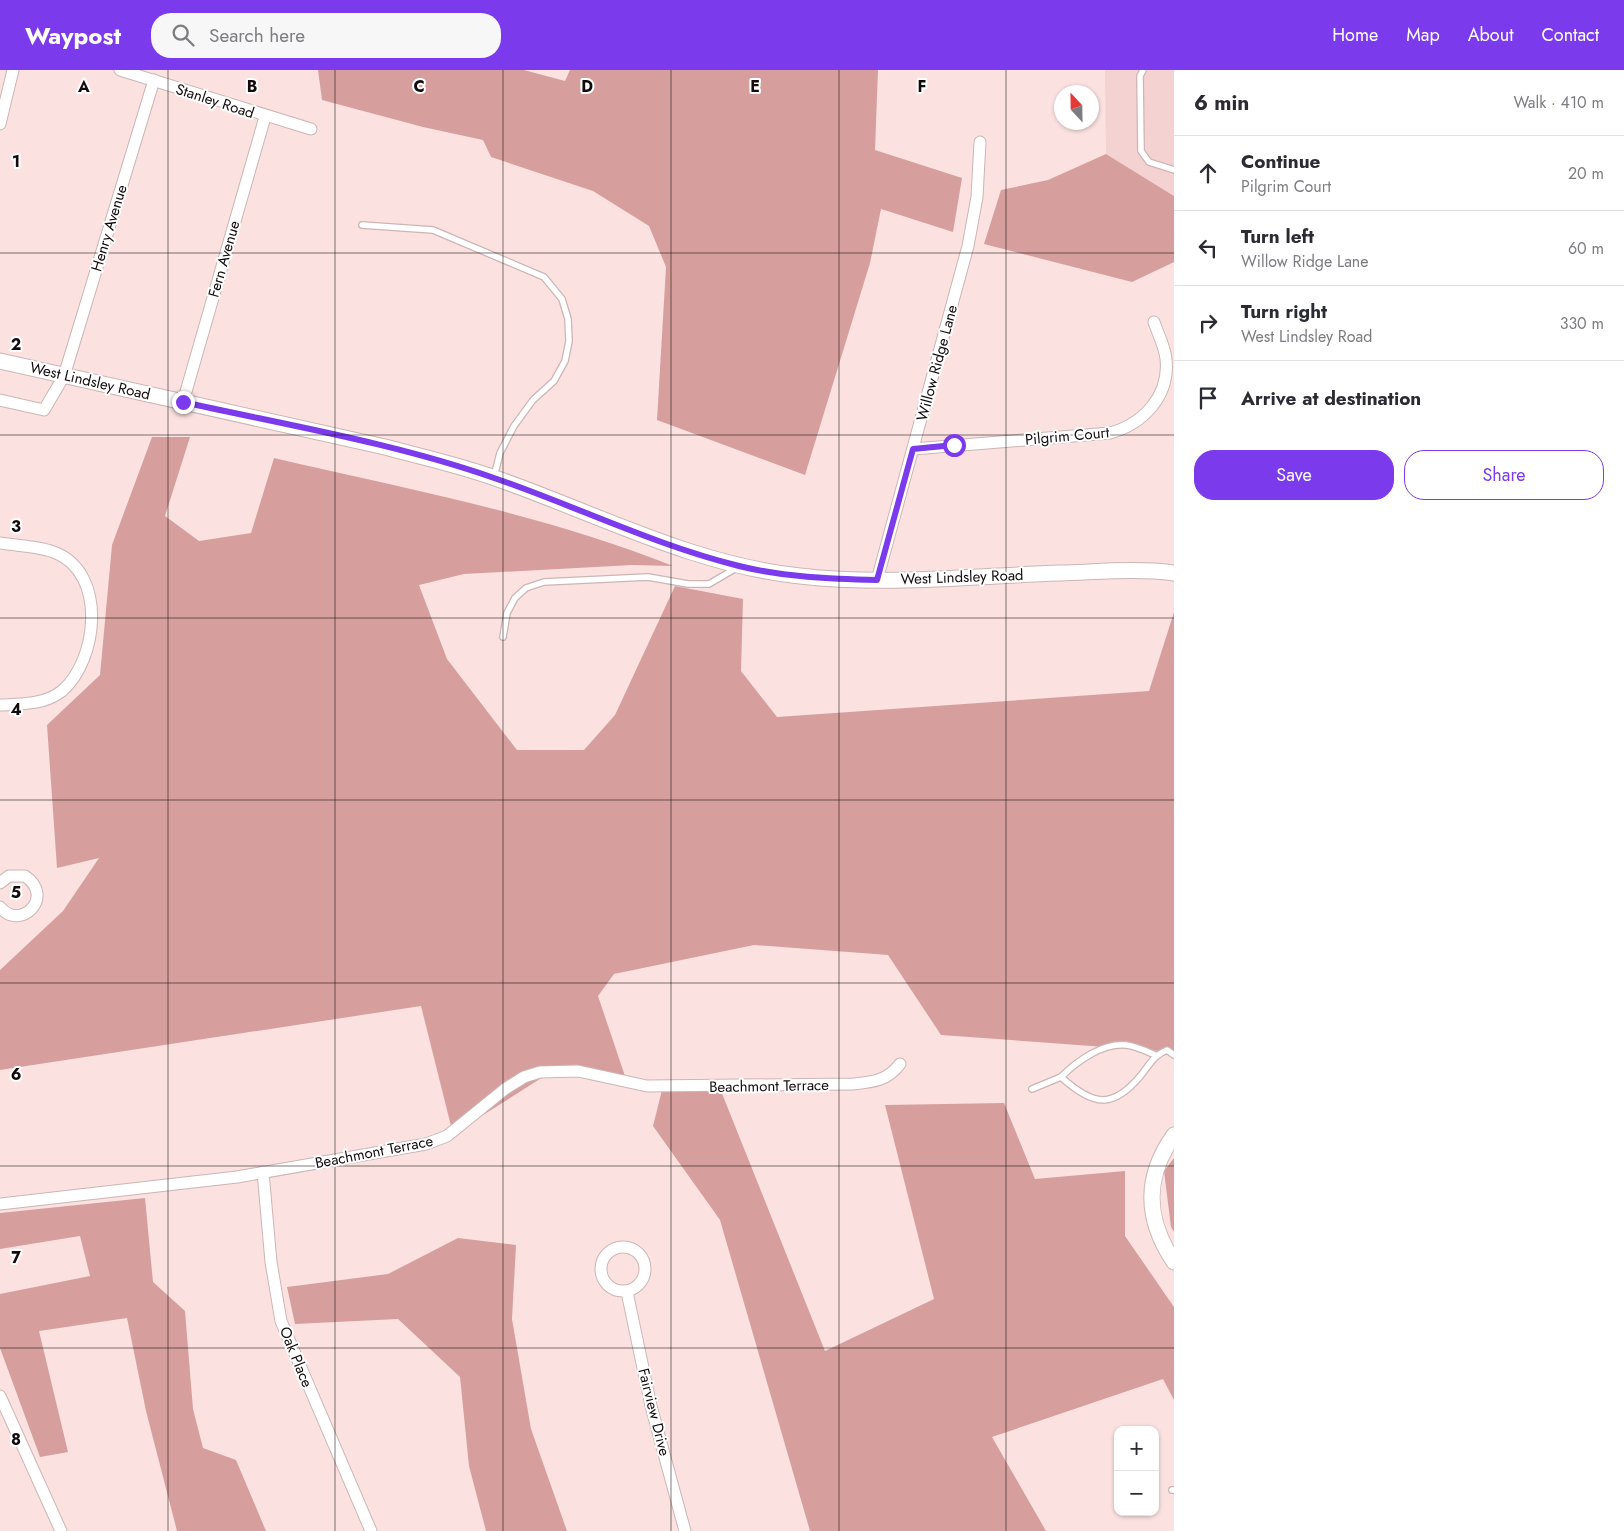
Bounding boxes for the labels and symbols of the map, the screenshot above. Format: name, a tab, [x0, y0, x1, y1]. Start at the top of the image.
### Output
text: A	[77, 75, 90, 98]
text: B	[247, 75, 257, 98]
text: C	[413, 75, 425, 98]
text: D	[581, 75, 593, 98]
text: E	[750, 75, 760, 98]
text: F	[918, 75, 926, 98]
street label: Stanley Road	[173, 78, 257, 124]
north arrow	[1054, 85, 1099, 130]
text: 1	[12, 150, 20, 173]
street label: Henry Avenue	[85, 182, 133, 274]
street label: Fern Avenue	[203, 218, 246, 300]
street label: Willow Ridge Lane	[911, 302, 963, 424]
text: 2	[11, 333, 21, 356]
street label: West Lindsley Road	[28, 356, 152, 406]
route end	[172, 391, 195, 414]
street label: Pilgrim Court	[1024, 421, 1110, 451]
route start	[943, 434, 966, 457]
text: 3	[11, 515, 21, 538]
street label: West Lindsley Road	[900, 564, 1024, 590]
text: 4	[10, 698, 22, 721]
text: 5	[11, 881, 21, 904]
text: 6	[11, 1063, 21, 1086]
street label: Beachmont Terrace	[709, 1074, 829, 1098]
street label: Beachmont Terrace	[313, 1130, 435, 1174]
text: 7	[11, 1246, 21, 1269]
street label: Oak Place	[274, 1323, 318, 1391]
street label: Fairview Drive	[632, 1366, 676, 1458]
text: 8	[11, 1428, 21, 1451]

